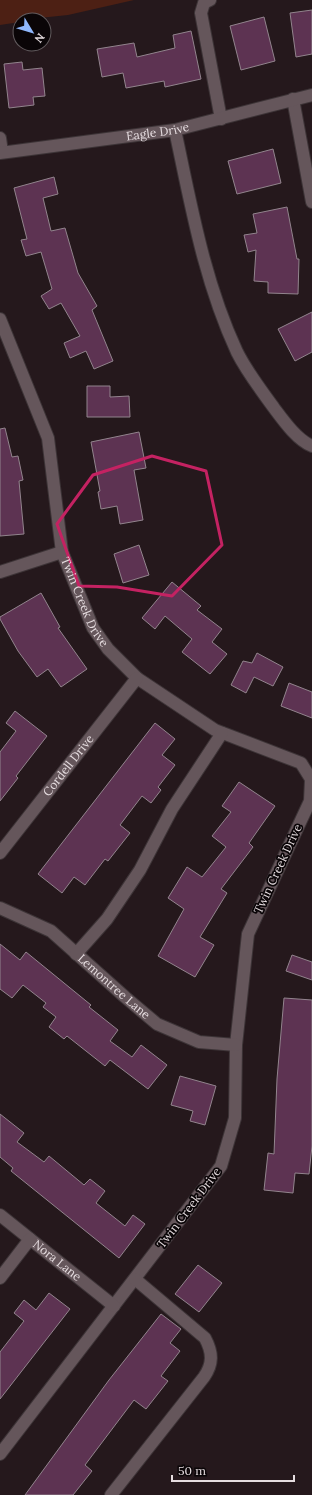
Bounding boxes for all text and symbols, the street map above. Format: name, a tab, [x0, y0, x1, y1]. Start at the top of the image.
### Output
north arrow	[12, 12, 52, 52]
text: N	[31, 30, 48, 46]
street label: Eagle Drive	[125, 119, 191, 143]
street label: Twin Creek Drive	[58, 555, 112, 650]
street label: Cordell Drive	[39, 731, 97, 799]
street label: Twin Creek Drive	[250, 821, 305, 916]
street label: Lemontree Lane	[75, 951, 154, 1022]
street label: Twin Creek Drive	[153, 1164, 224, 1251]
street label: Nora Lane	[30, 1236, 85, 1284]
scale bar	[172, 1457, 294, 1483]
text: 50 m	[178, 1463, 206, 1478]

